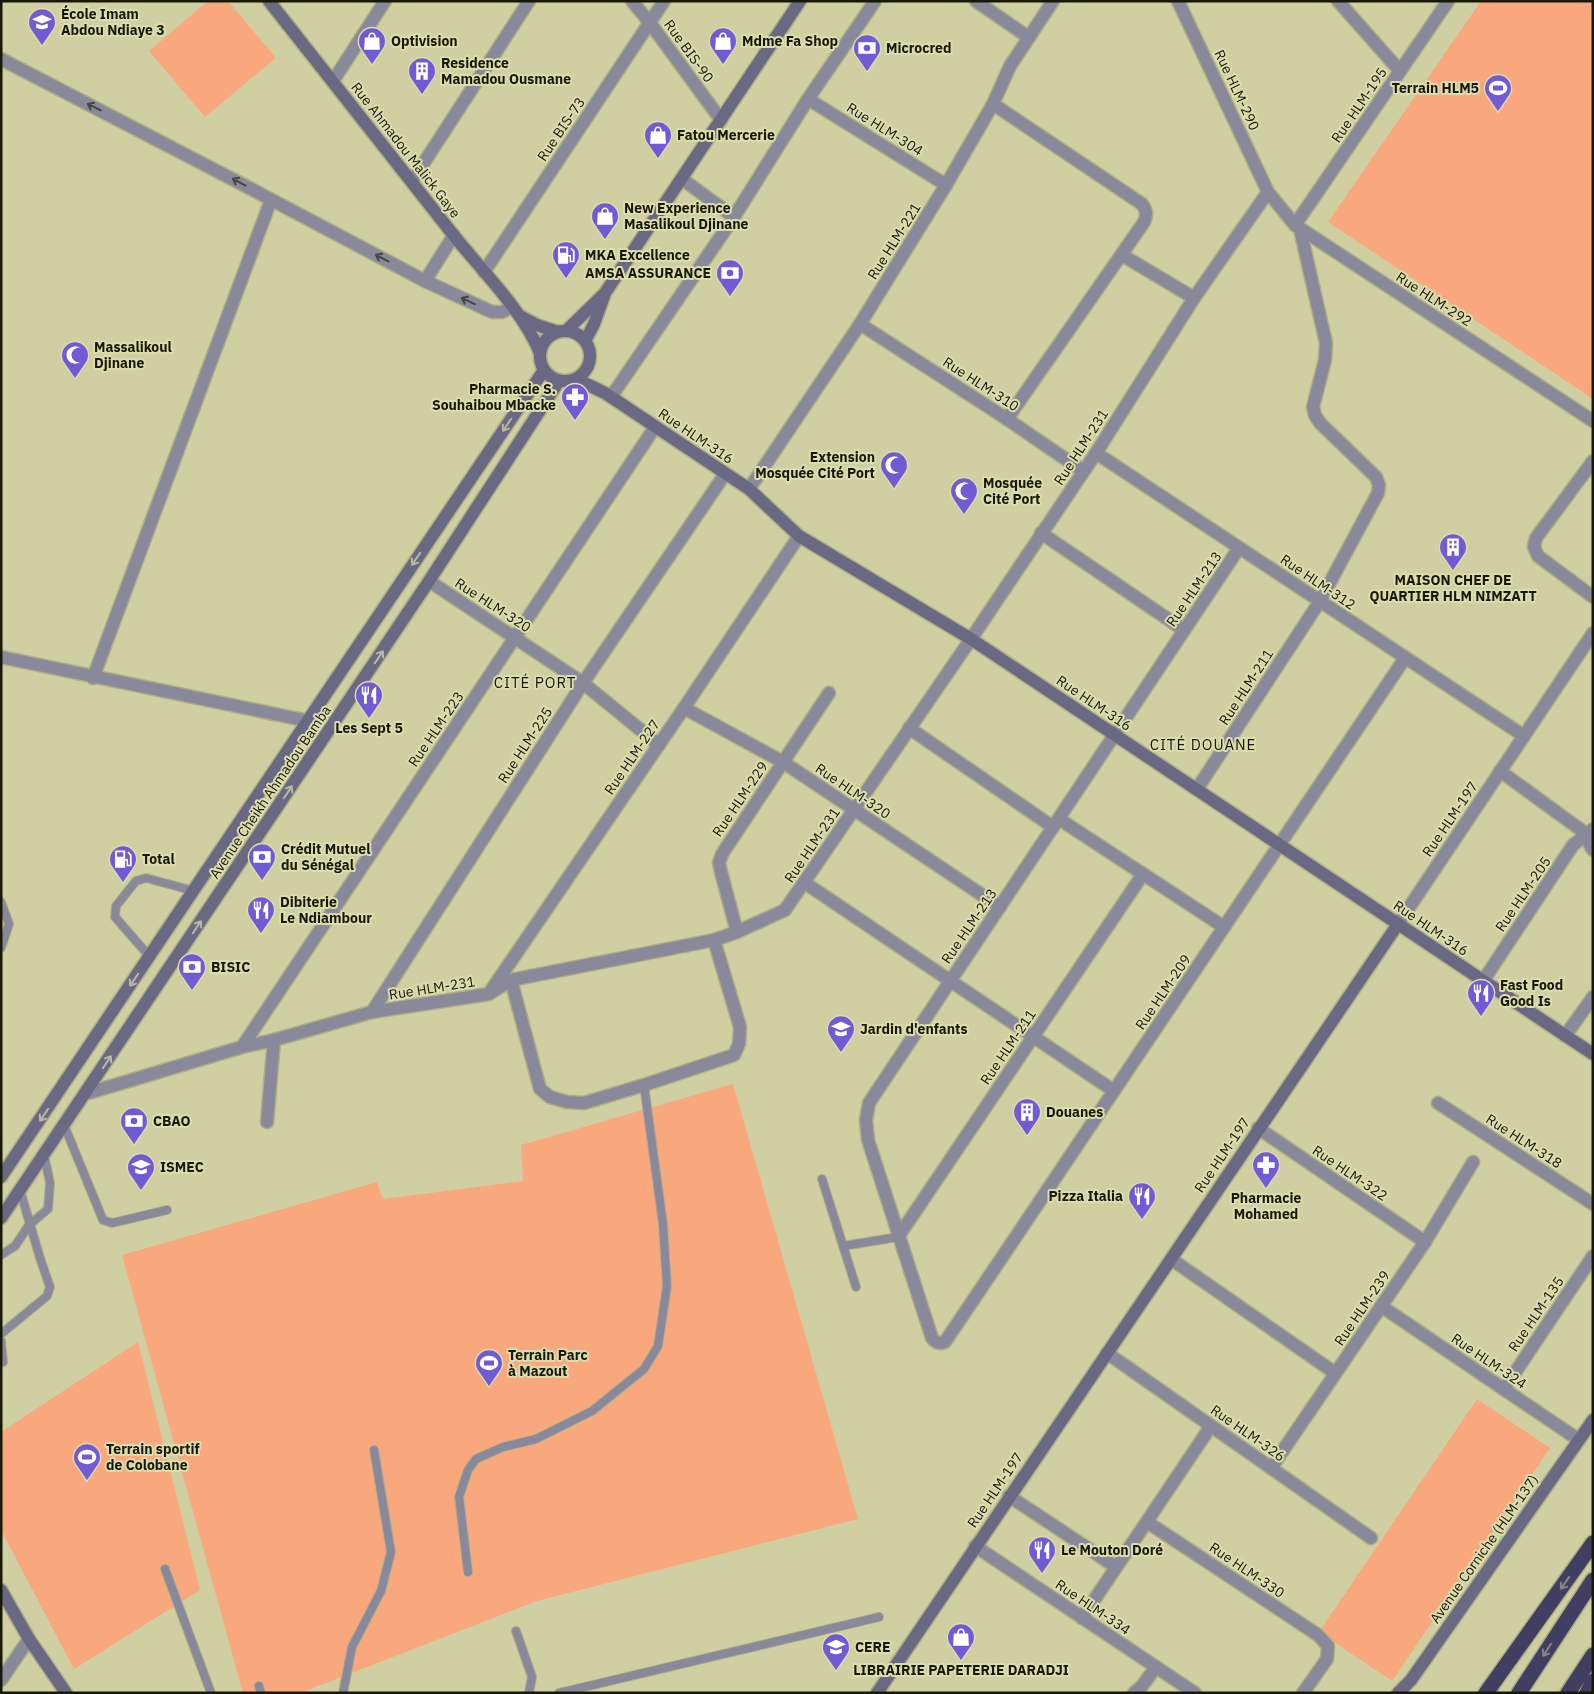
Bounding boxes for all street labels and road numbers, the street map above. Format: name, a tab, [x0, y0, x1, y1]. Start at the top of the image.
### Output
street label: Rue BIS-90	[660, 16, 718, 86]
street label: Rue HLM-290	[1210, 47, 1264, 133]
street label: Rue HLM-195	[1327, 64, 1391, 146]
street label: Rue Ahmadou Malick Gaye	[347, 79, 465, 222]
street label: Rue BIS-73	[533, 94, 589, 164]
street label: Rue HLM-304	[843, 98, 927, 160]
street label: Rue HLM-221	[863, 199, 925, 283]
street label: Rue HLM-292	[1393, 268, 1475, 330]
street label: Rue HLM-310	[940, 353, 1022, 415]
street label: Rue HLM-316	[655, 404, 737, 468]
street label: Rue HLM-231	[1050, 406, 1112, 488]
street label: Rue HLM-213	[1162, 548, 1226, 630]
street label: Rue HLM-312	[1277, 550, 1359, 614]
street label: Rue HLM-320	[452, 574, 534, 636]
street label: Rue HLM-211	[1215, 646, 1277, 728]
street label: Rue HLM-316	[1053, 671, 1135, 735]
street label: Rue HLM-223	[404, 688, 468, 770]
street label: Avenue Cheikh Ahmadou Bamba	[205, 702, 335, 882]
street label: Rue HLM-225	[494, 704, 556, 786]
street label: Rue HLM-227	[600, 716, 664, 798]
street label: Rue HLM-229	[708, 758, 772, 840]
street label: Rue HLM-320	[812, 759, 894, 823]
street label: Rue HLM-197	[1418, 778, 1482, 860]
street label: Rue HLM-231	[780, 804, 844, 886]
street label: Rue HLM-205	[1491, 853, 1555, 935]
street label: Rue HLM-213	[937, 885, 1001, 967]
street label: Rue HLM-316	[1390, 896, 1472, 960]
street label: Rue HLM-209	[1131, 951, 1195, 1033]
street label: Rue HLM-231	[388, 972, 476, 1004]
street label: Rue HLM-211	[976, 1006, 1040, 1088]
street label: Rue HLM-318	[1483, 1110, 1565, 1172]
street label: Rue HLM-197	[1190, 1114, 1254, 1196]
street label: Rue HLM-322	[1309, 1141, 1391, 1205]
street label: Rue HLM-239	[1330, 1267, 1394, 1349]
street label: Rue HLM-135	[1504, 1273, 1568, 1355]
street label: Rue HLM-324	[1448, 1329, 1530, 1393]
street label: Rue HLM-326	[1207, 1401, 1289, 1465]
street label: Rue HLM-197	[963, 1449, 1027, 1531]
street label: Avenue Corniche (HLM-137)	[1426, 1471, 1542, 1627]
street label: Rue HLM-330	[1206, 1538, 1288, 1602]
street label: Rue HLM-334	[1052, 1575, 1134, 1639]

